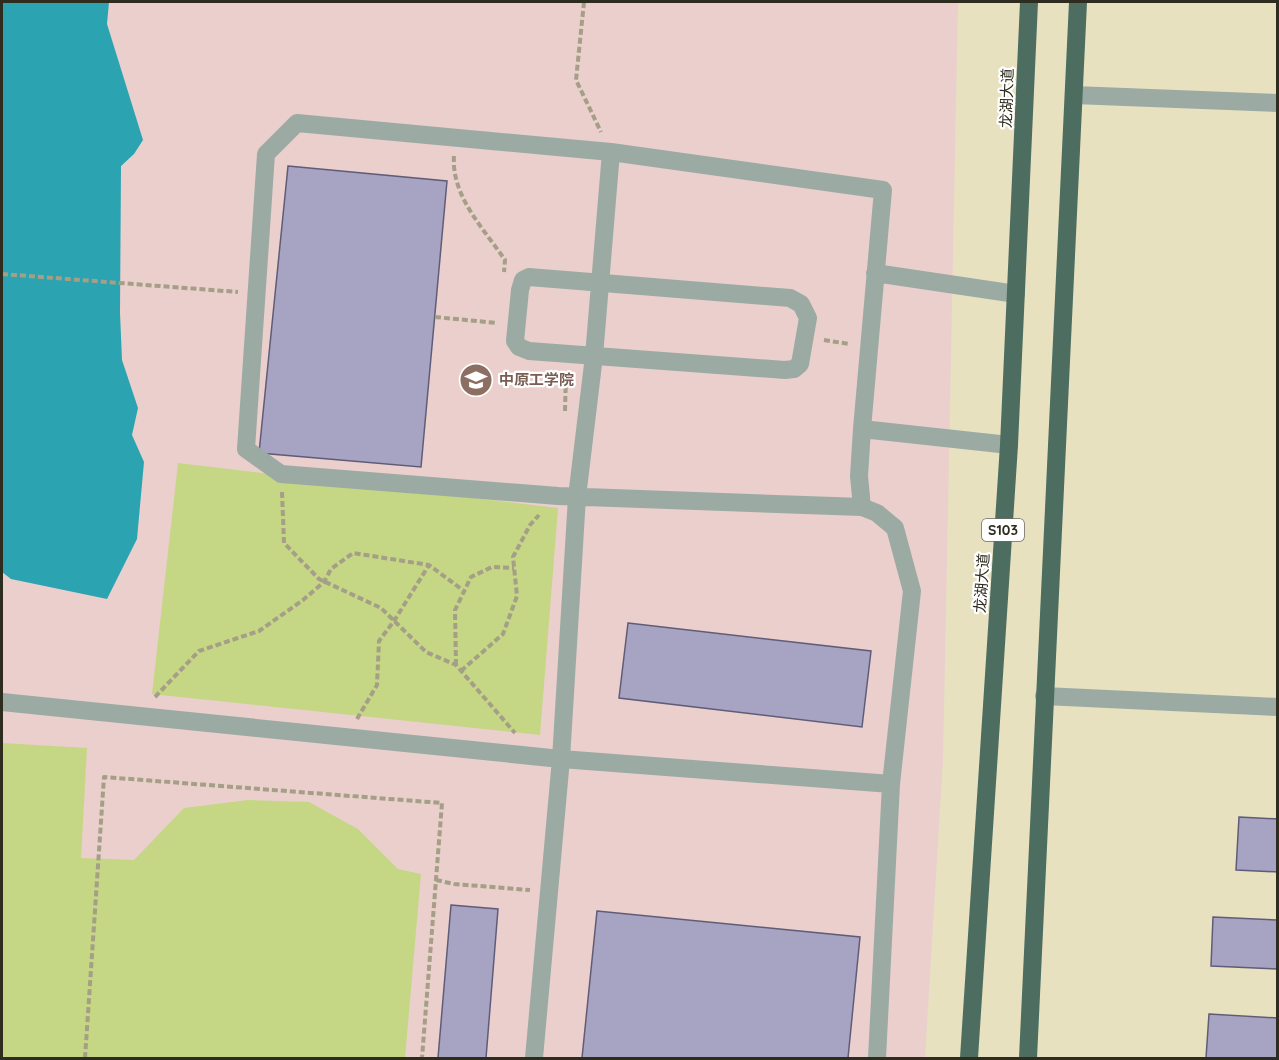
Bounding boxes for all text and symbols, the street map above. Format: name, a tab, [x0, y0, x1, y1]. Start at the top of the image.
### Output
street label: 龙湖大道	[996, 68, 1017, 128]
school or university icon: 中原工学院	[458, 362, 494, 398]
place label: 中原工学院	[499, 370, 574, 389]
road number: S103	[982, 519, 1024, 541]
street label: 龙湖大道	[970, 552, 993, 614]

